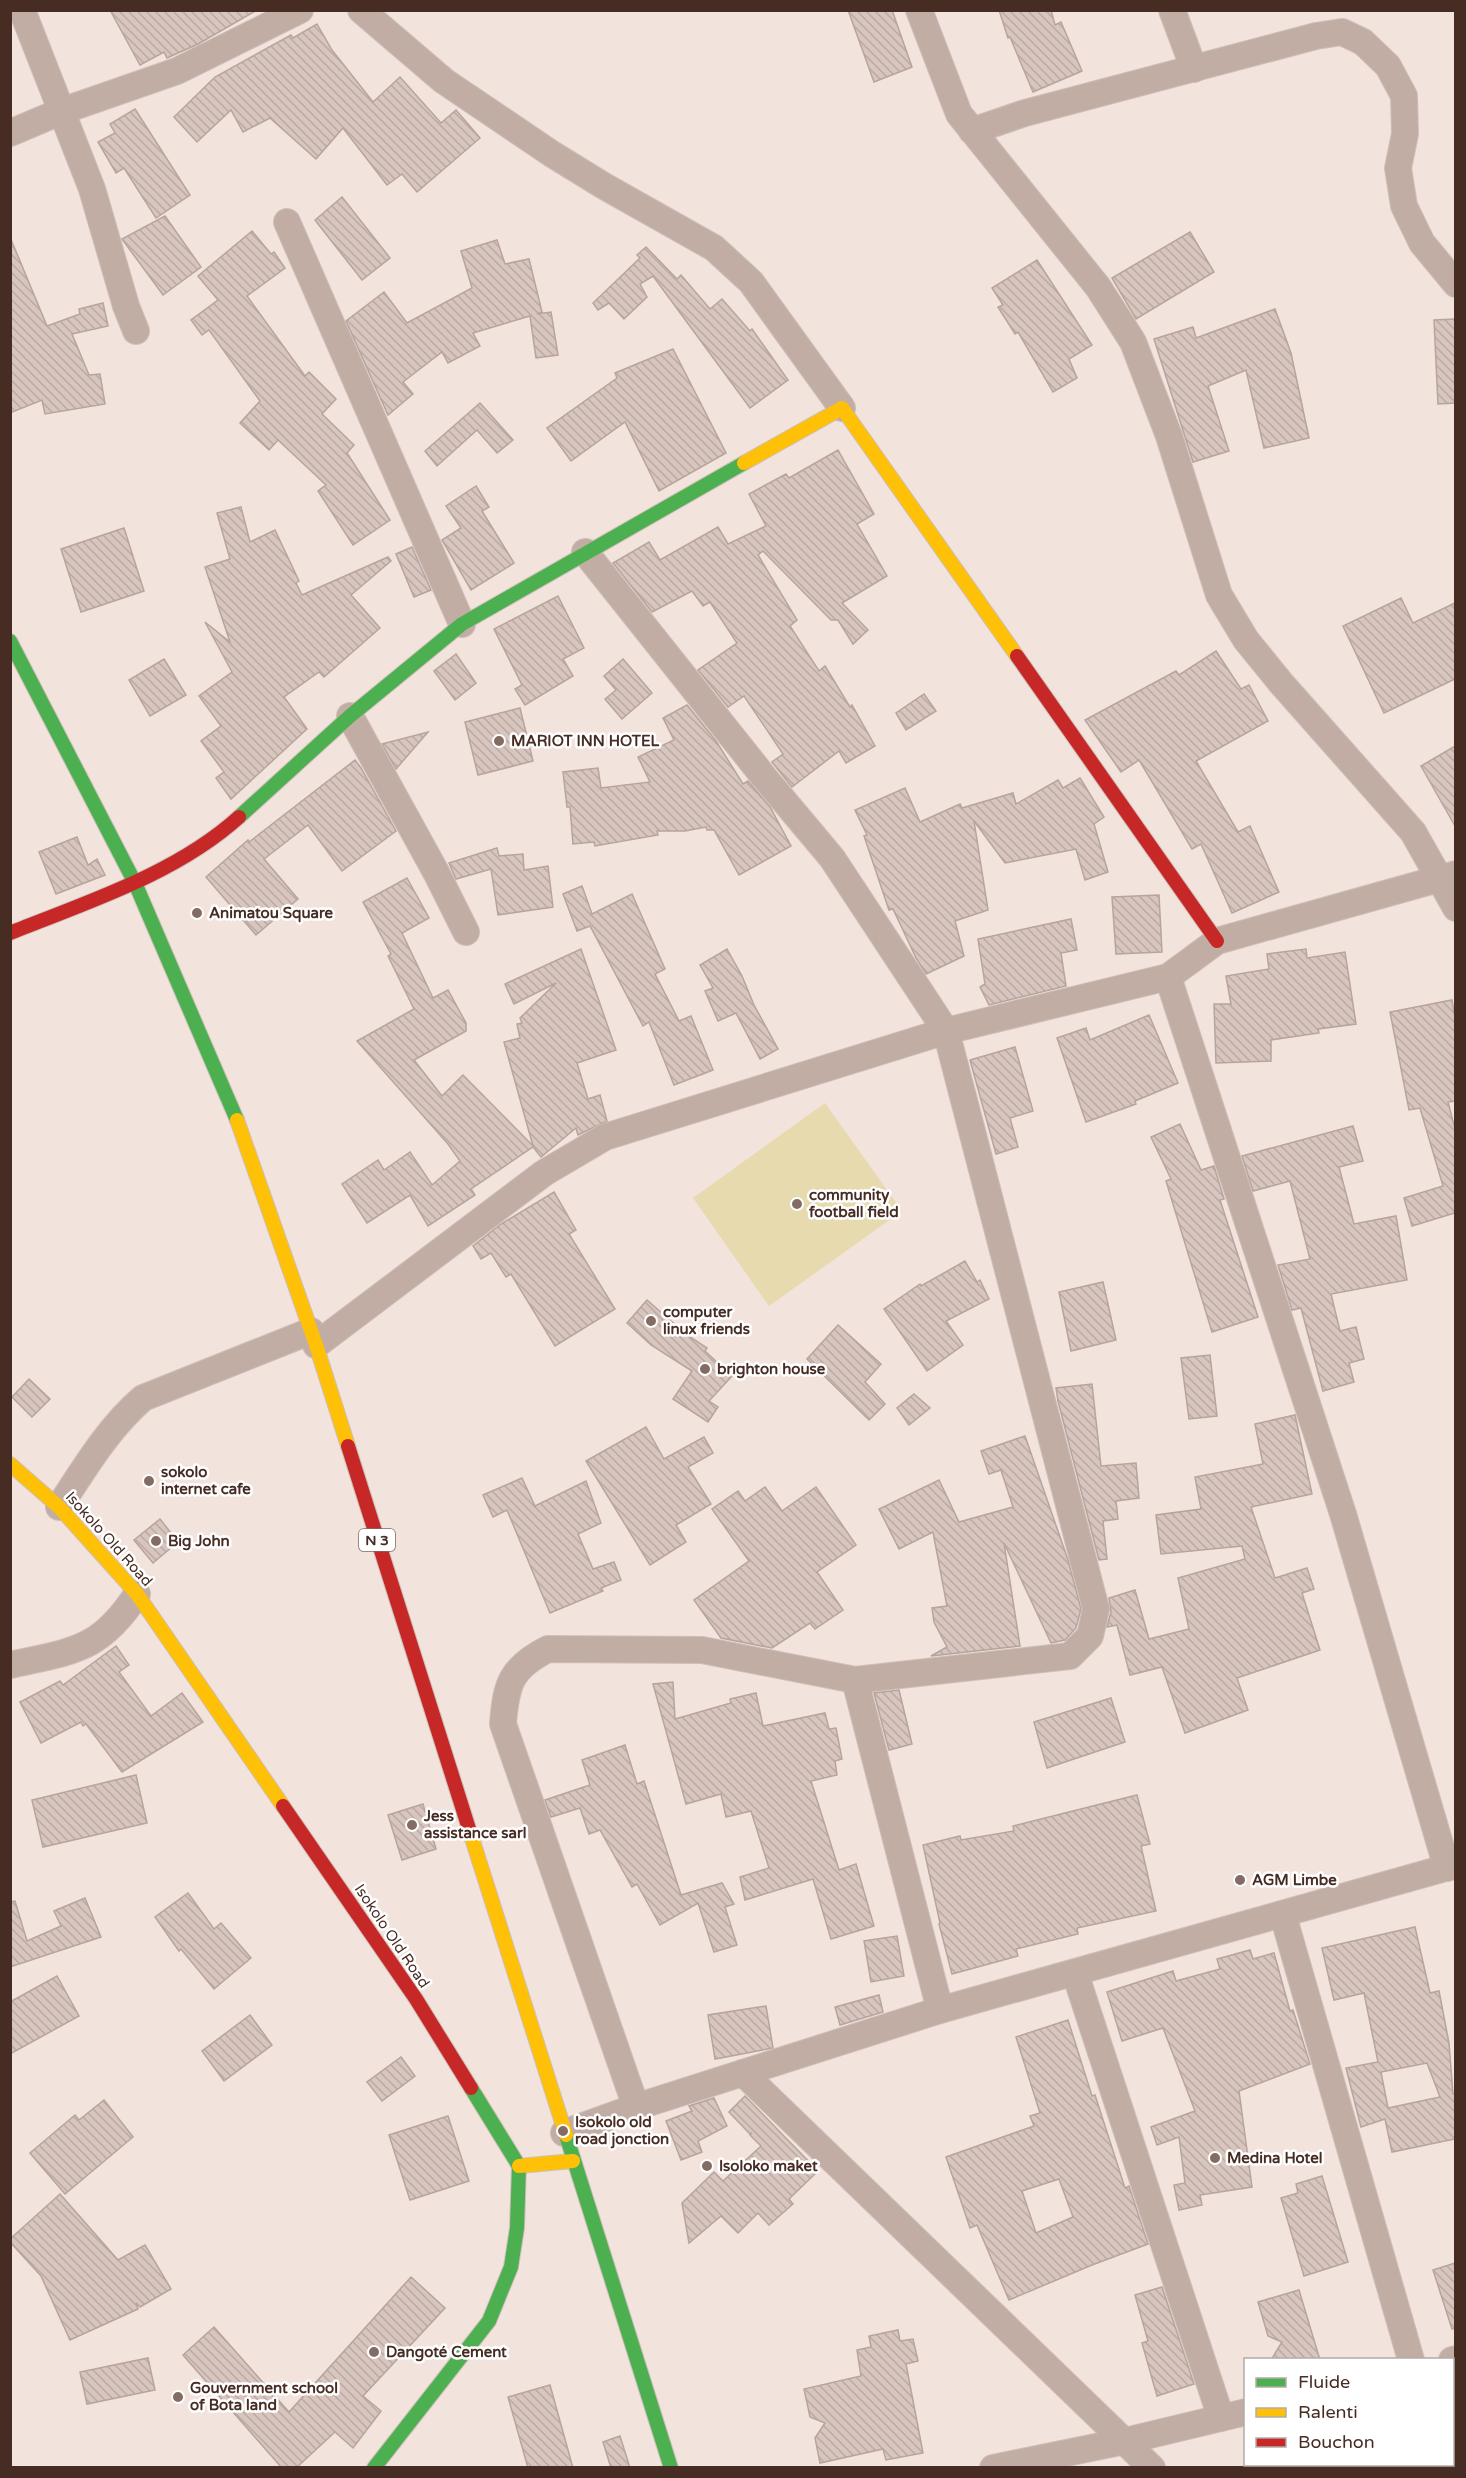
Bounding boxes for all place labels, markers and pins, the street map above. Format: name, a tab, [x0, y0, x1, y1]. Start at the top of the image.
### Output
place label: MARIOT INN HOTEL	[511, 732, 659, 750]
marker: MARIOT INN HOTEL	[492, 734, 506, 748]
place label: Animatou Square	[209, 904, 334, 923]
marker: Animatou Square	[190, 906, 204, 920]
place label: community football field	[808, 1186, 899, 1221]
marker: community football field	[790, 1197, 804, 1211]
place label: computer linux friends	[663, 1303, 750, 1338]
marker: computer linux friends	[644, 1314, 658, 1328]
place label: brighton house	[717, 1360, 826, 1379]
marker: brighton house	[698, 1362, 712, 1376]
place label: sokolo internet cafe	[161, 1463, 251, 1498]
marker: sokolo internet cafe	[142, 1474, 156, 1488]
place label: Big John	[168, 1532, 230, 1551]
marker: Big John	[149, 1534, 163, 1548]
place label: Jess assistance sarl	[423, 1807, 526, 1842]
marker: Jess assistance sarl	[405, 1818, 419, 1832]
place label: AGM Limbe	[1252, 1871, 1337, 1889]
marker: AGM Limbe	[1233, 1873, 1247, 1887]
place label: Isokolo old road jonction	[575, 2113, 669, 2149]
marker: Isokolo old road jonction	[556, 2124, 570, 2138]
place label: Medina Hotel	[1227, 2149, 1322, 2167]
marker: Medina Hotel	[1208, 2151, 1222, 2165]
place label: Isoloko maket	[719, 2157, 818, 2175]
marker: Isoloko maket	[700, 2159, 714, 2173]
place label: Dangoté Cement	[386, 2343, 507, 2362]
marker: Dangoté Cement	[367, 2345, 381, 2359]
place label: Gouvernment school of Bota land	[190, 2379, 338, 2414]
marker: Gouvernment school of Bota land	[171, 2390, 185, 2404]

